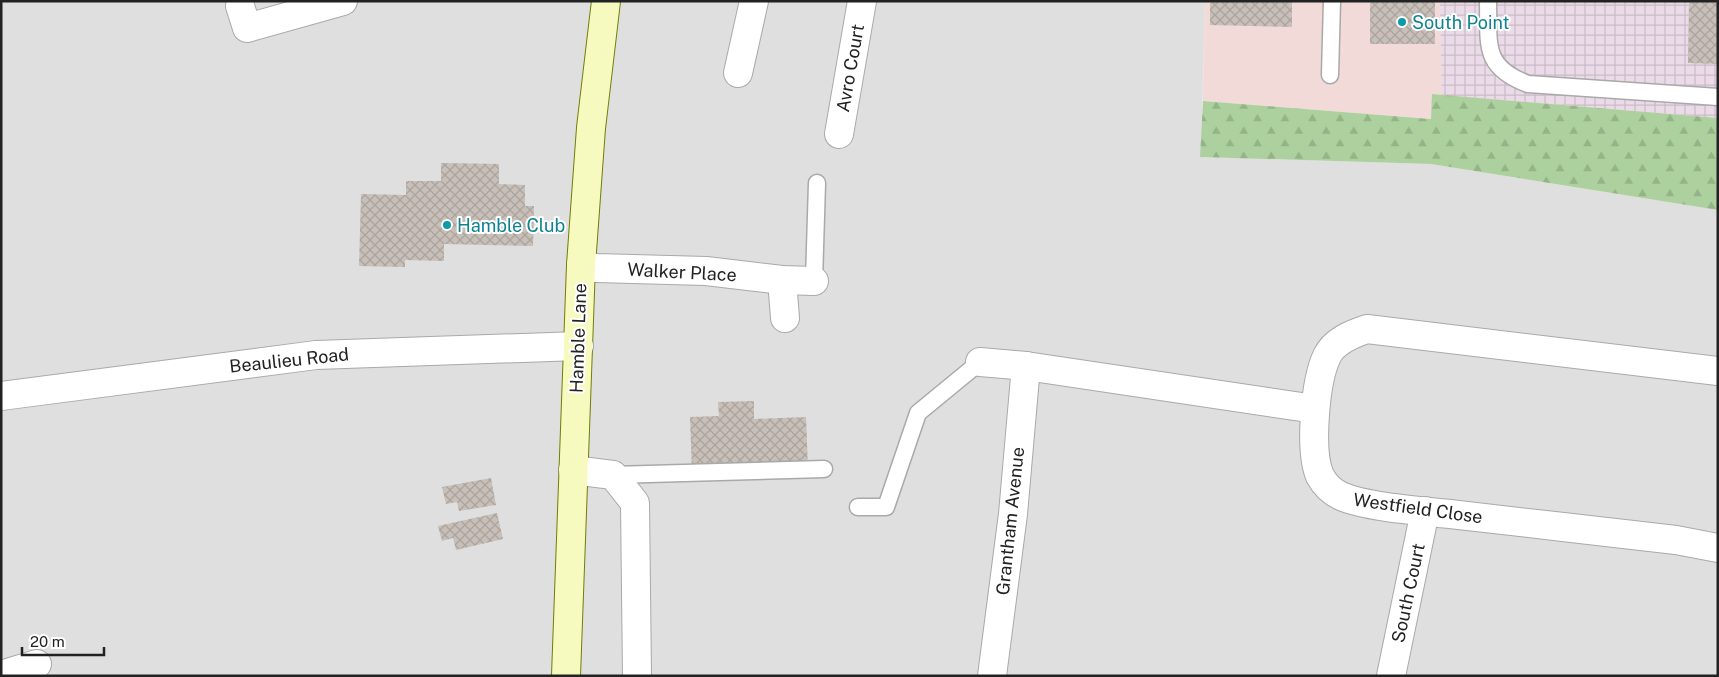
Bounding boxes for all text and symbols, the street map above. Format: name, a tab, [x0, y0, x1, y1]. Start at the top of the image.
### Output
place label: South Point	[1412, 12, 1509, 33]
marker: South Point	[1396, 16, 1408, 28]
street label: Avro Court	[832, 22, 868, 114]
place label: Hamble Club	[457, 215, 565, 236]
marker: Hamble Club	[441, 219, 453, 231]
street label: Walker Place	[627, 259, 737, 285]
street label: Hamble Lane	[566, 283, 590, 393]
street label: Beaulieu Road	[228, 343, 350, 377]
street label: Grantham Avenue	[992, 446, 1028, 596]
street label: Westfield Close	[1352, 489, 1484, 527]
street label: South Court	[1387, 541, 1429, 645]
scale bar	[22, 624, 105, 656]
text: 20 m	[30, 633, 65, 650]

